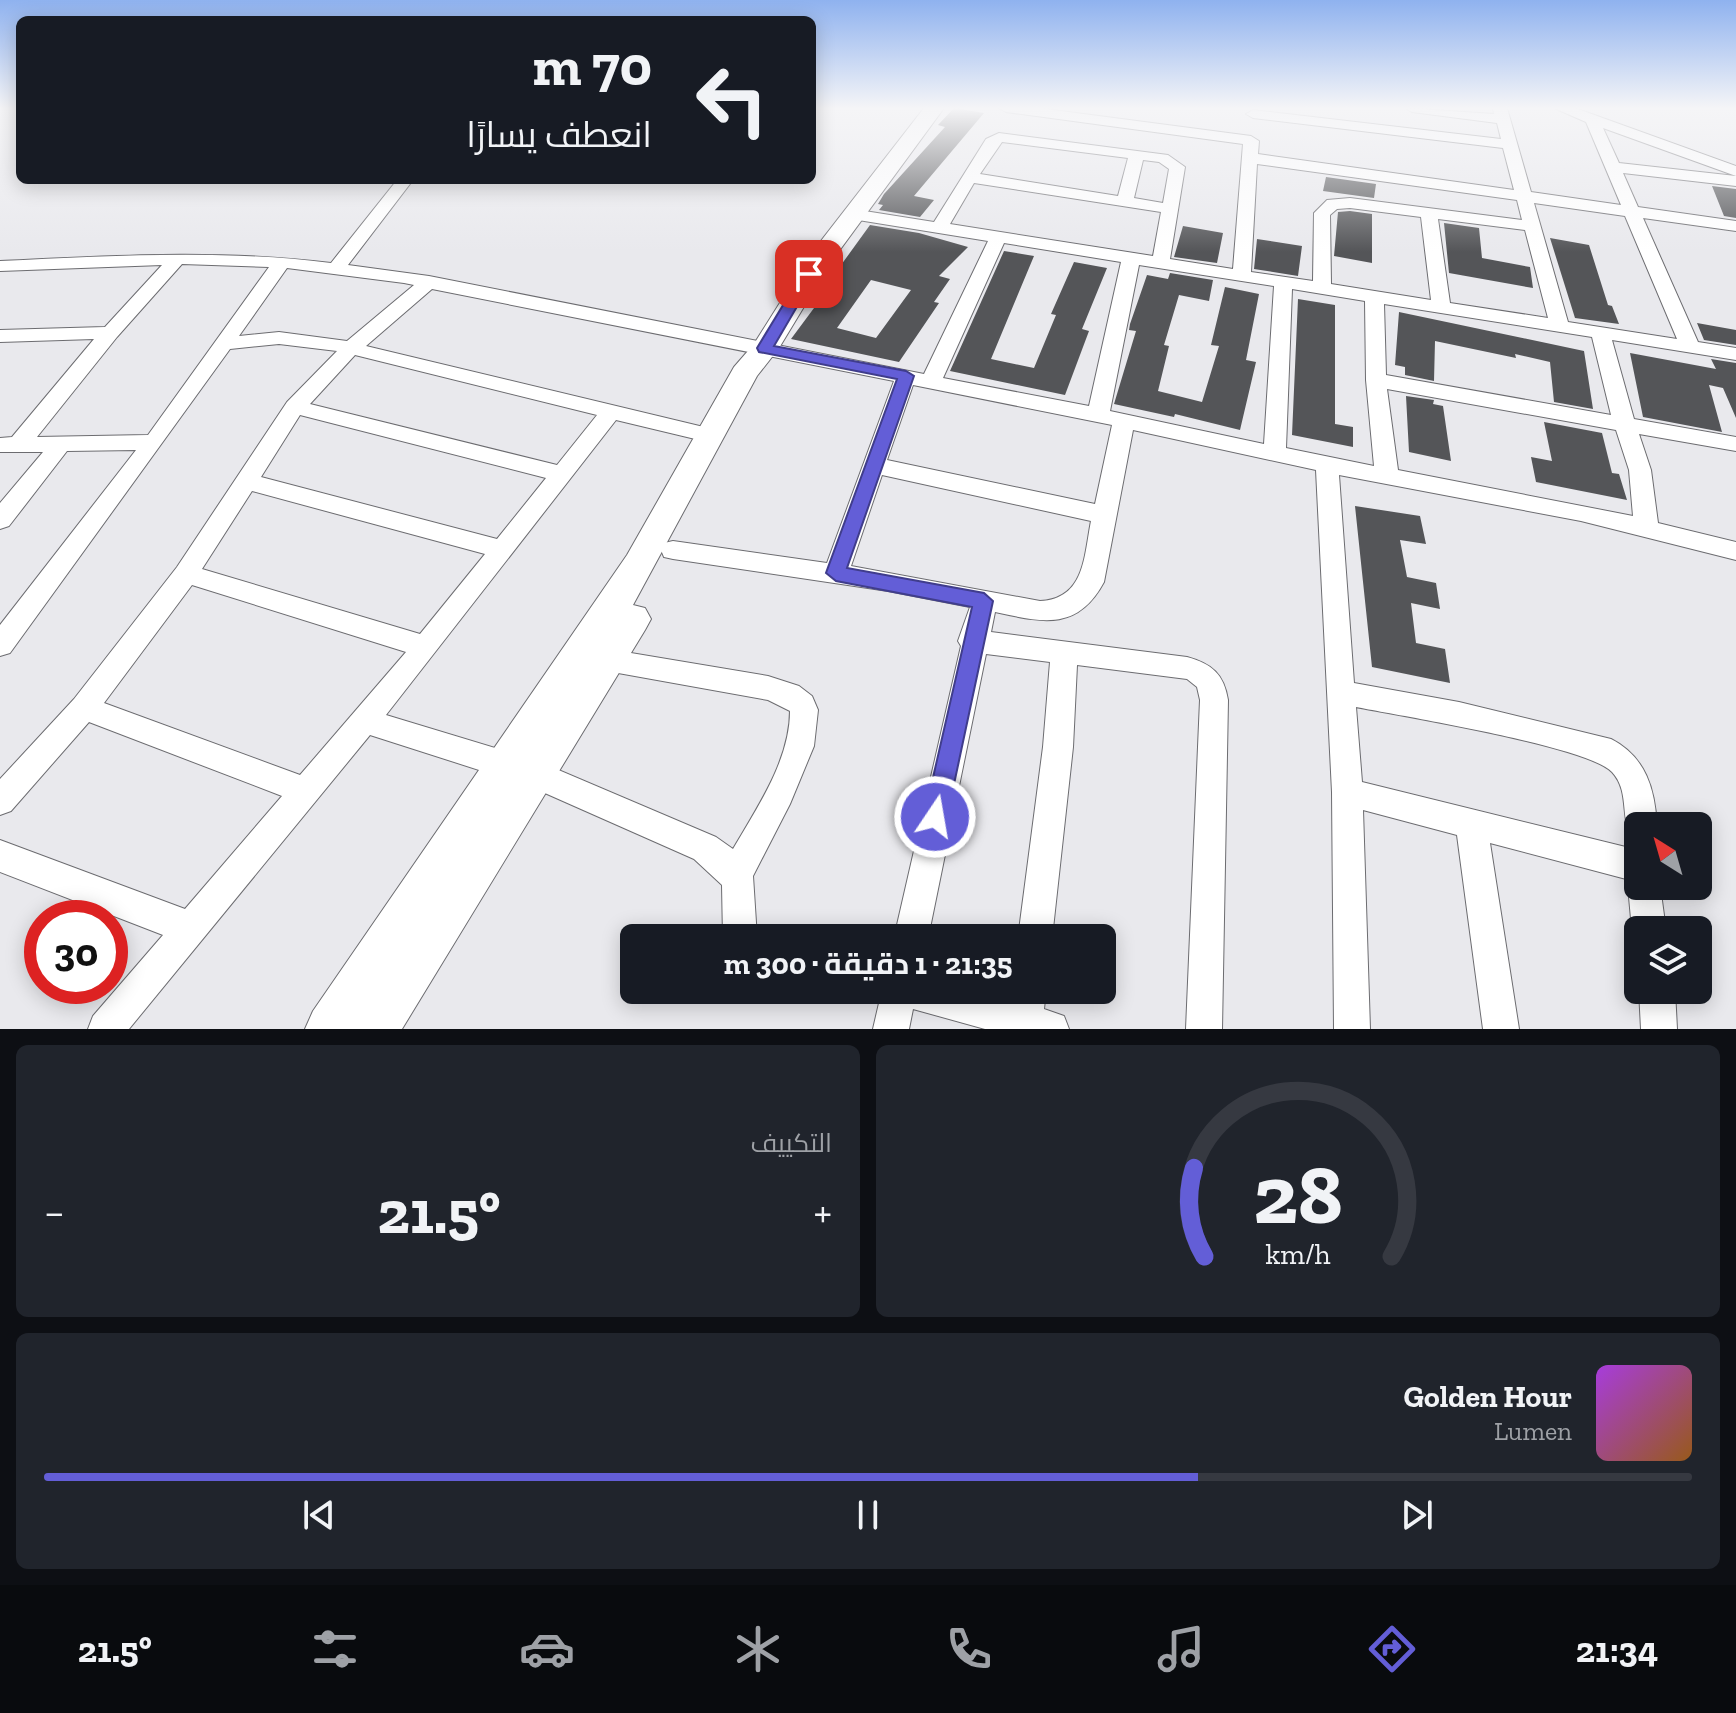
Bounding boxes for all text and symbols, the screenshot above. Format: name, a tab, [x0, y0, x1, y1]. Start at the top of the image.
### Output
text: 70 m	[532, 32, 652, 99]
icon: left	[680, 48, 784, 152]
text: انعطف يسارًا	[466, 113, 652, 156]
pin	[775, 240, 843, 308]
icon: arrive	[787, 252, 831, 296]
position arrow	[893, 775, 977, 859]
north arrow	[1624, 812, 1712, 900]
map controls	[1624, 812, 1712, 1004]
speed limit sign: 30	[24, 900, 128, 1004]
button: layers	[1624, 916, 1712, 1004]
text: 21:35 · 1 دقيقة · 300 m	[724, 946, 1012, 982]
text: التكييف	[750, 1127, 832, 1159]
text: 28	[1253, 1144, 1343, 1244]
text: 21.5°	[377, 1176, 501, 1248]
text: −	[44, 1185, 65, 1238]
text: +	[813, 1185, 832, 1238]
text: km/h	[1265, 1237, 1331, 1271]
text: Golden Hour	[1404, 1379, 1572, 1415]
text: Lumen	[1494, 1415, 1572, 1447]
icon: previous	[297, 1493, 341, 1537]
icon: pause	[846, 1493, 890, 1537]
icon: next	[1395, 1493, 1439, 1537]
icon: filters	[307, 1621, 363, 1677]
icon: car	[519, 1621, 575, 1677]
icon: climate	[730, 1621, 786, 1677]
icon: phone	[941, 1621, 997, 1677]
icon: music	[1153, 1621, 1209, 1677]
icon: directions	[1364, 1621, 1420, 1677]
text: 21.5°	[78, 1628, 152, 1671]
text: 21:34	[1576, 1628, 1658, 1671]

